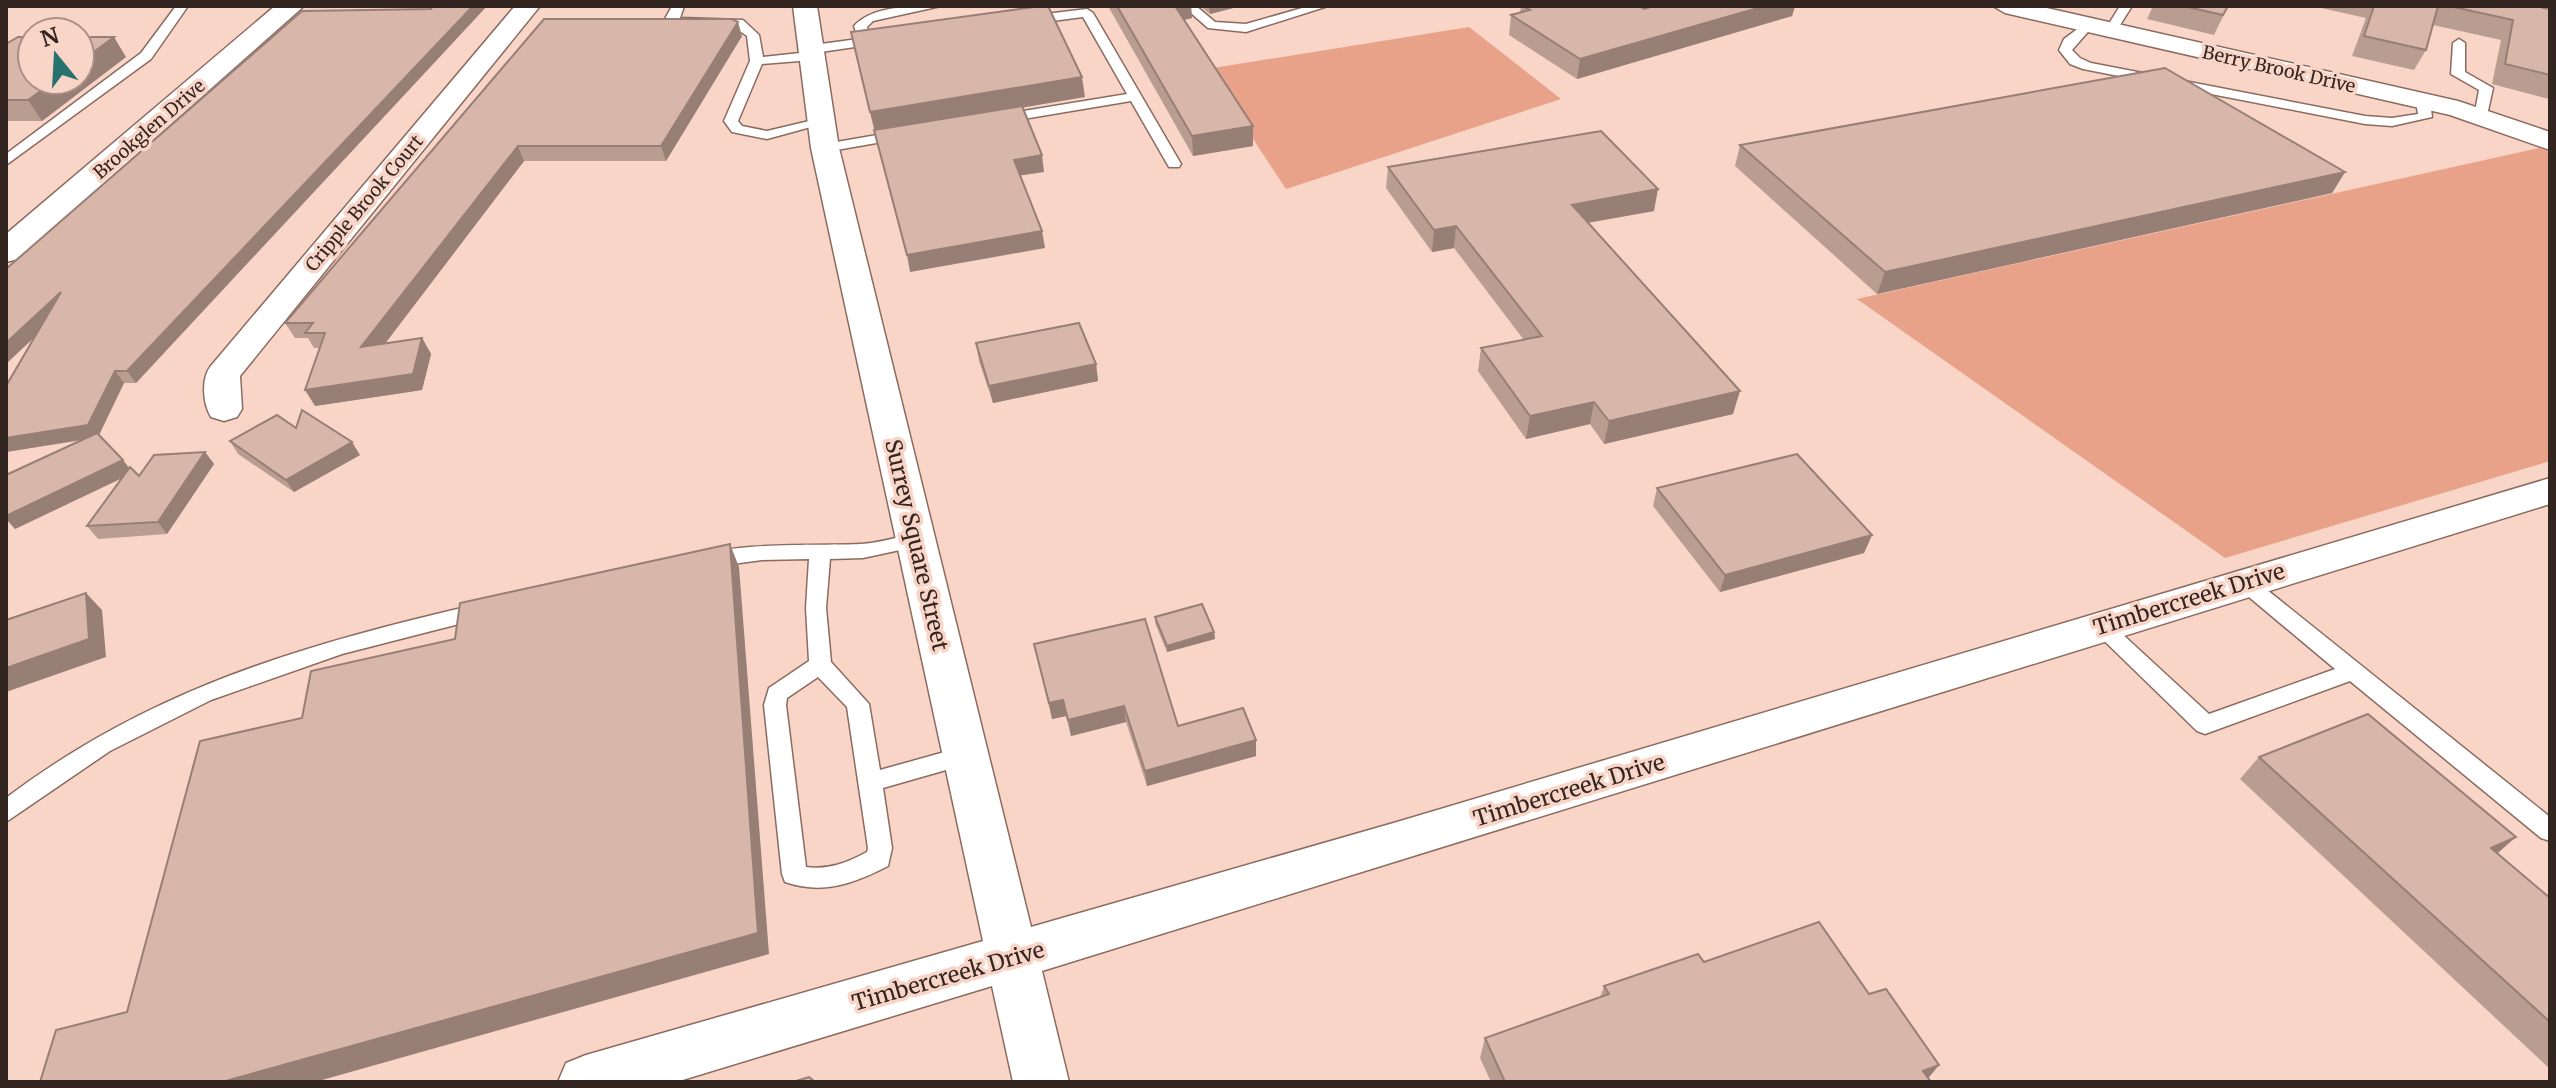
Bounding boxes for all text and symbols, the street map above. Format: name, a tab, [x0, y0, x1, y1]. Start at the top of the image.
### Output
north arrow	[16, 16, 96, 96]
text: N	[37, 21, 63, 53]
street label: Berry Brook Drive	[2200, 40, 2358, 98]
street label: Brookglen Drive	[88, 74, 210, 184]
street label: Cripple Brook Court	[300, 130, 428, 276]
street label: Surrey Square Street	[879, 436, 955, 654]
street label: Timbercreek Drive	[2090, 557, 2288, 641]
street label: Timbercreek Drive	[1470, 748, 1668, 832]
street label: Timbercreek Drive	[849, 935, 1047, 1017]

